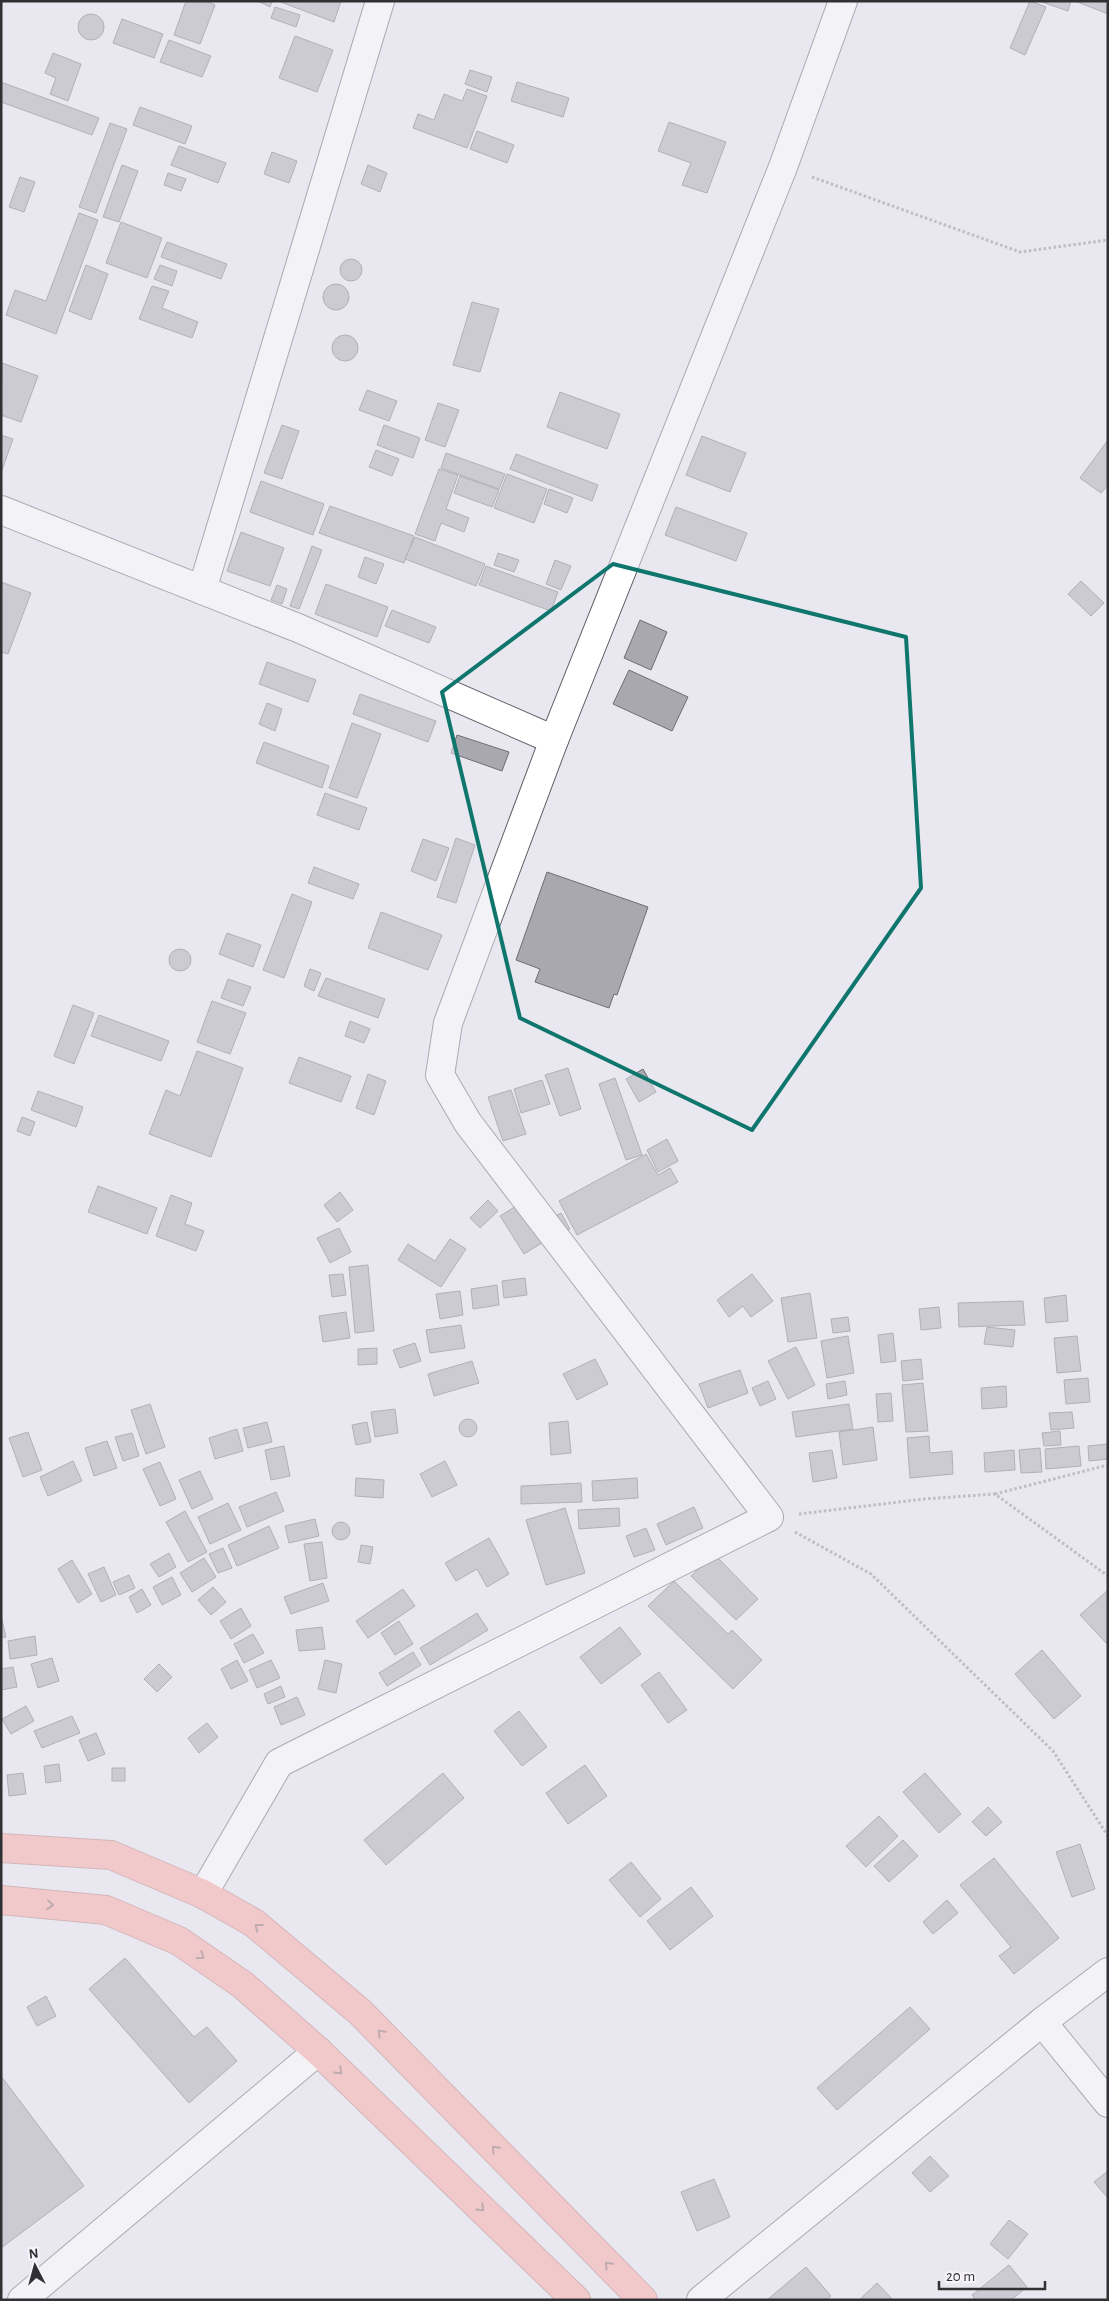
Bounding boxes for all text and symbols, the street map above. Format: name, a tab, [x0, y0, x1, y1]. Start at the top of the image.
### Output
one-way arrow	[46, 1899, 54, 1910]
one-way arrow	[254, 1924, 264, 1933]
one-way arrow	[195, 1950, 205, 1959]
one-way arrow	[378, 2030, 387, 2039]
one-way arrow	[333, 2065, 342, 2074]
one-way arrow	[491, 2146, 500, 2155]
one-way arrow	[475, 2202, 484, 2211]
north arrow	[10, 2241, 60, 2291]
text: N	[28, 2247, 39, 2262]
scale bar	[939, 2258, 1045, 2290]
one-way arrow	[605, 2262, 614, 2271]
text: 20 m	[946, 2269, 975, 2284]

